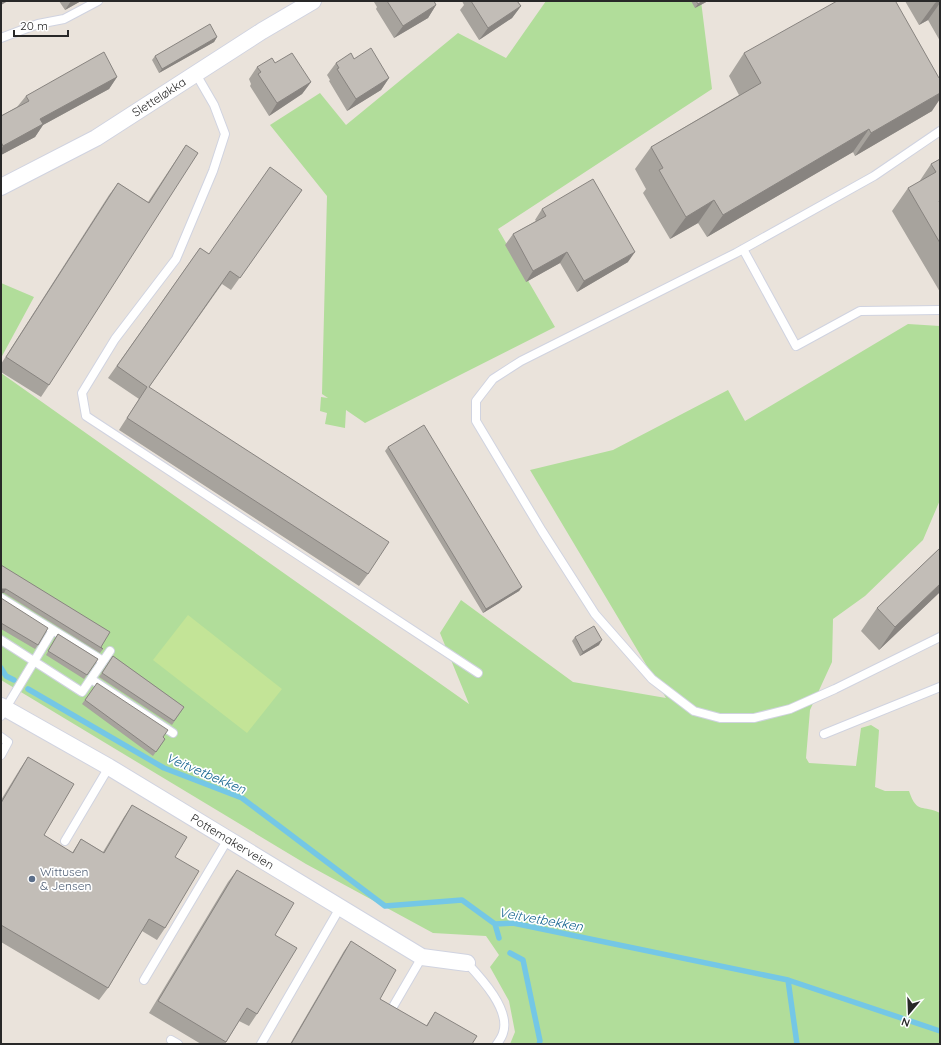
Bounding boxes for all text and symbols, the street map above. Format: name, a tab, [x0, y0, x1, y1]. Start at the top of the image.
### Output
scale bar	[14, 12, 68, 38]
text: 20 m	[20, 18, 48, 33]
street label: Sletteløkka	[129, 74, 189, 120]
water label: Veitvetbekken	[164, 749, 249, 797]
street label: Pottemakerveien	[188, 810, 277, 872]
place label: Wittusen & Jensen	[40, 864, 91, 893]
marker: Wittusen & Jensen	[27, 874, 37, 884]
water label: Veitvetbekken	[498, 904, 585, 934]
north arrow	[889, 993, 929, 1033]
text: N	[900, 1015, 912, 1030]

